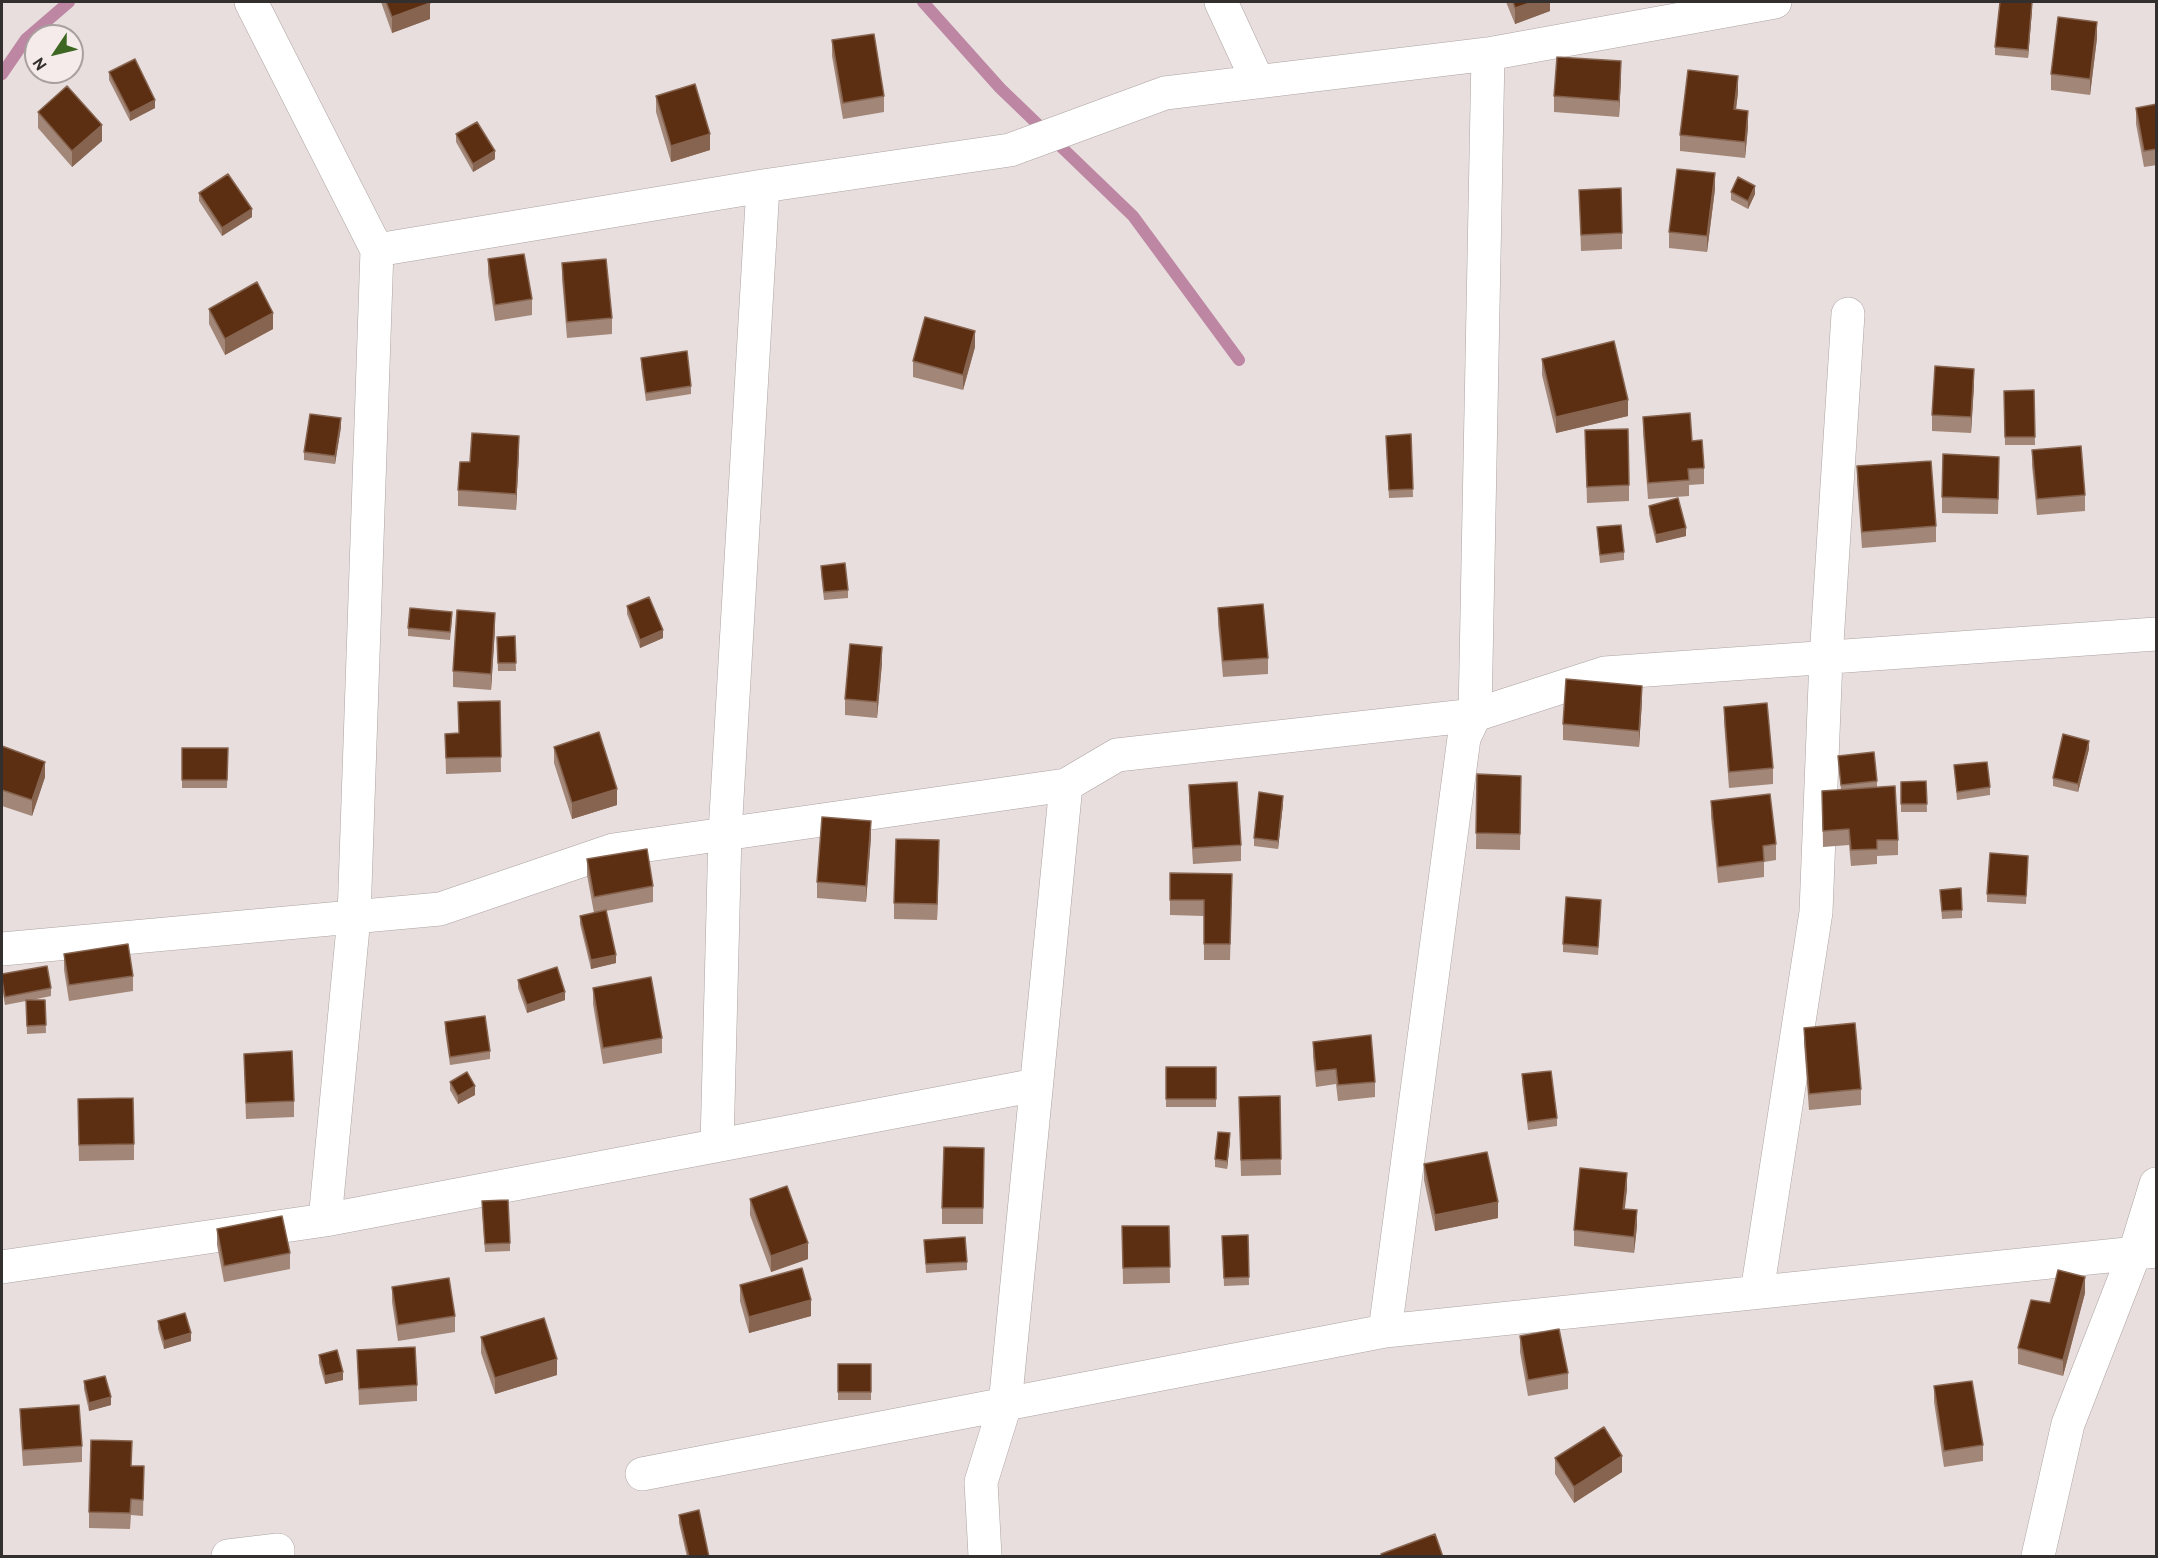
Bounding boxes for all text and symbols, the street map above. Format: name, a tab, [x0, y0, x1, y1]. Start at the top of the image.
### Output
north arrow	[24, 24, 84, 84]
text: N	[29, 53, 52, 74]

